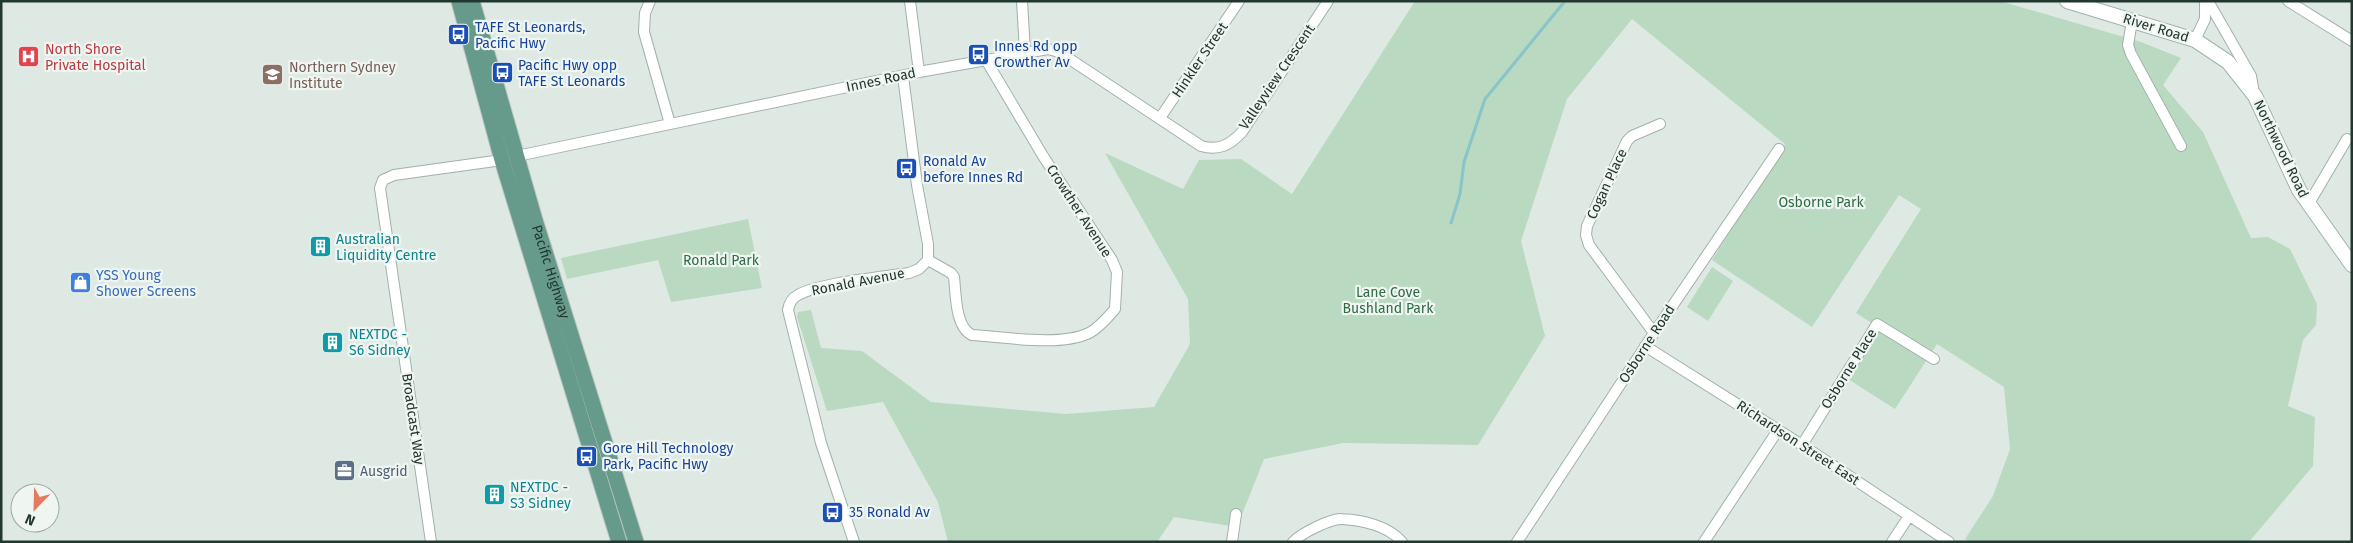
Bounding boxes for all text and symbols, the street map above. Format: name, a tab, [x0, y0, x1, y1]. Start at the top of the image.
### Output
street label: River Road	[2121, 10, 2191, 46]
street label: Hinkler Street	[1168, 18, 1232, 101]
place label: TAFE St Leonards, Pacific Hwy	[475, 19, 586, 52]
street label: Valleyview Crescent	[1235, 20, 1319, 133]
bus stop icon: TAFE St Leonards, Pacific Hwy	[447, 23, 471, 47]
place label: Innes Rd opp Crowther Av	[994, 38, 1078, 71]
place label: North Shore Private Hospital	[45, 41, 146, 74]
bus stop icon: Innes Rd opp Crowther Av	[966, 42, 990, 66]
hospital icon: North Shore Private Hospital	[17, 45, 41, 69]
place label: Pacific Hwy opp TAFE St Leonards	[518, 57, 626, 90]
place label: Northern Sydney Institute	[289, 59, 396, 92]
bus stop icon: Pacific Hwy opp TAFE St Leonards	[490, 61, 514, 85]
school or university icon: Northern Sydney Institute	[261, 63, 285, 87]
street label: Innes Road	[845, 64, 917, 96]
street label: Northwood Road	[2250, 97, 2312, 201]
street label: Cogan Place	[1583, 146, 1631, 222]
place label: Ronald Av before Innes Rd	[923, 153, 1023, 186]
bus stop icon: Ronald Av before Innes Rd	[895, 157, 919, 181]
street label: Crowther Avenue	[1043, 161, 1115, 261]
park label: Osborne Park	[1778, 194, 1864, 211]
street label: Pacific Highway	[529, 223, 574, 321]
place label: Australian Liquidity Centre	[336, 231, 436, 264]
building icon: Australian Liquidity Centre	[308, 235, 332, 259]
park label: Ronald Park	[683, 252, 760, 269]
street label: Ronald Avenue	[810, 265, 906, 299]
place label: YSS Young Shower Screens	[96, 267, 197, 300]
shop icon: YSS Young Shower Screens	[68, 271, 92, 295]
park label: Lane Cove Bushland Park	[1343, 284, 1434, 317]
street label: Osborne Road	[1615, 302, 1679, 386]
place label: NEXTDC - S6 Sidney	[349, 326, 411, 359]
street label: Osborne Place	[1818, 326, 1880, 412]
building icon: NEXTDC - S6 Sidney	[321, 330, 345, 354]
street label: Broadcast Way	[398, 372, 428, 466]
street label: Richardson Street East	[1733, 397, 1863, 490]
place label: Gore Hill Technology Park, Pacific Hwy	[603, 440, 734, 473]
bus stop icon: Gore Hill Technology Park, Pacific Hwy	[575, 444, 599, 468]
office icon: Ausgrid	[332, 459, 356, 483]
place label: Ausgrid	[360, 463, 408, 480]
place label: NEXTDC - S3 Sidney	[510, 479, 571, 512]
north arrow	[10, 483, 60, 533]
building icon: NEXTDC - S3 Sidney	[482, 483, 506, 507]
bus stop icon: 35 Ronald Av	[821, 500, 845, 524]
place label: 35 Ronald Av	[849, 504, 930, 521]
text: N	[23, 510, 38, 529]

